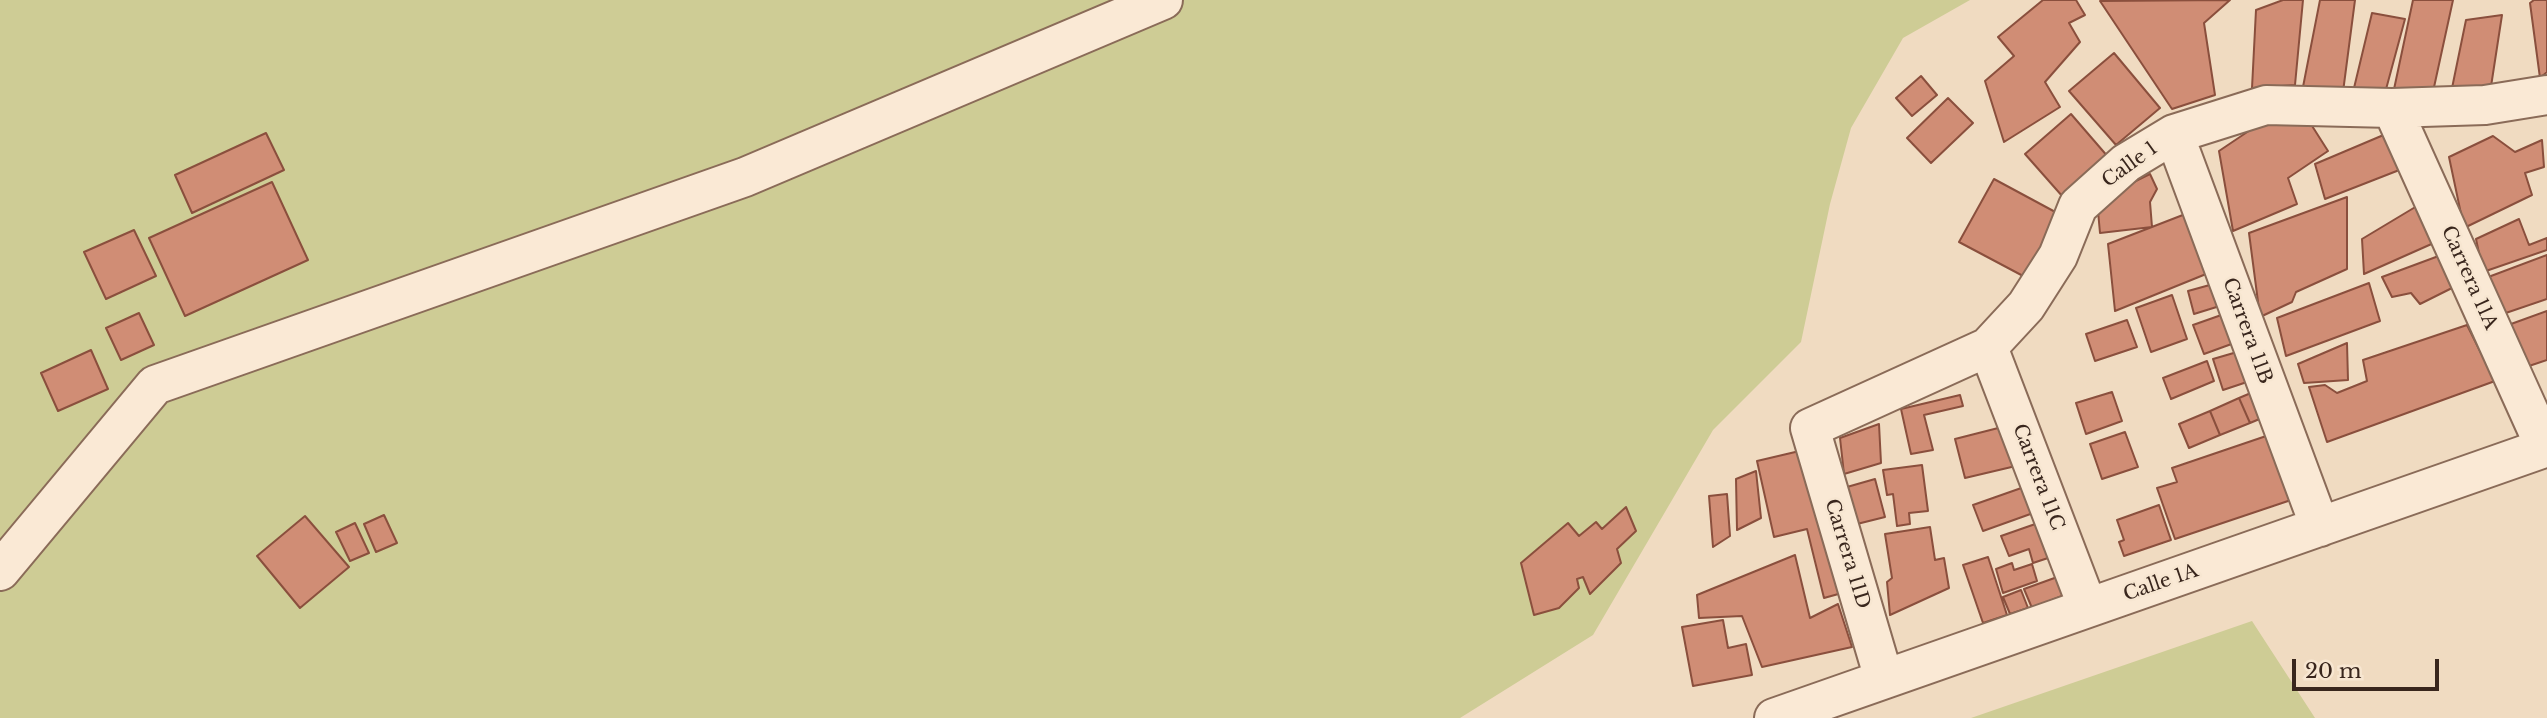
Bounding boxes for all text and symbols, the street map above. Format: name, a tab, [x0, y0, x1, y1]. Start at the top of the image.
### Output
street label: Calle 1	[2098, 137, 2162, 193]
street label: Carrera 11A	[2436, 223, 2502, 333]
street label: Carrera 11B	[2217, 275, 2277, 387]
street label: Carrera 11C	[2007, 421, 2069, 533]
street label: Carrera 11D	[1820, 496, 1874, 612]
street label: Calle 1A	[2121, 560, 2201, 606]
scale bar	[2295, 644, 2442, 688]
text: 20 m	[2305, 658, 2362, 684]

